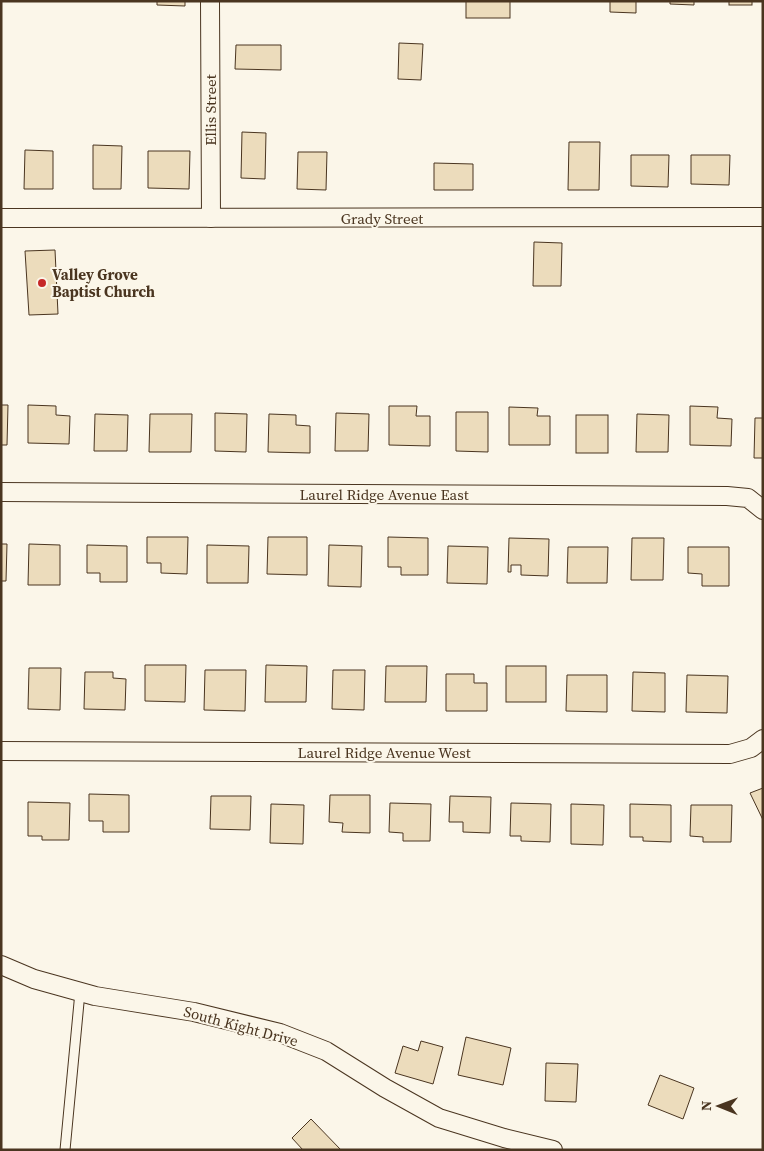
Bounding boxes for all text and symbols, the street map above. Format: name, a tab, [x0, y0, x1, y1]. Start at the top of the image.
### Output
street label: Ellis Street	[200, 74, 221, 146]
street label: Grady Street	[341, 208, 423, 229]
place label: Valley Grove Baptist Church	[52, 264, 155, 302]
marker: Valley Grove Baptist Church	[36, 277, 48, 289]
street label: Laurel Ridge Avenue East	[299, 484, 469, 505]
street label: Laurel Ridge Avenue West	[297, 742, 471, 763]
street label: South Kight Drive	[182, 1001, 301, 1051]
north arrow	[694, 1081, 744, 1131]
text: N	[696, 1100, 716, 1111]

